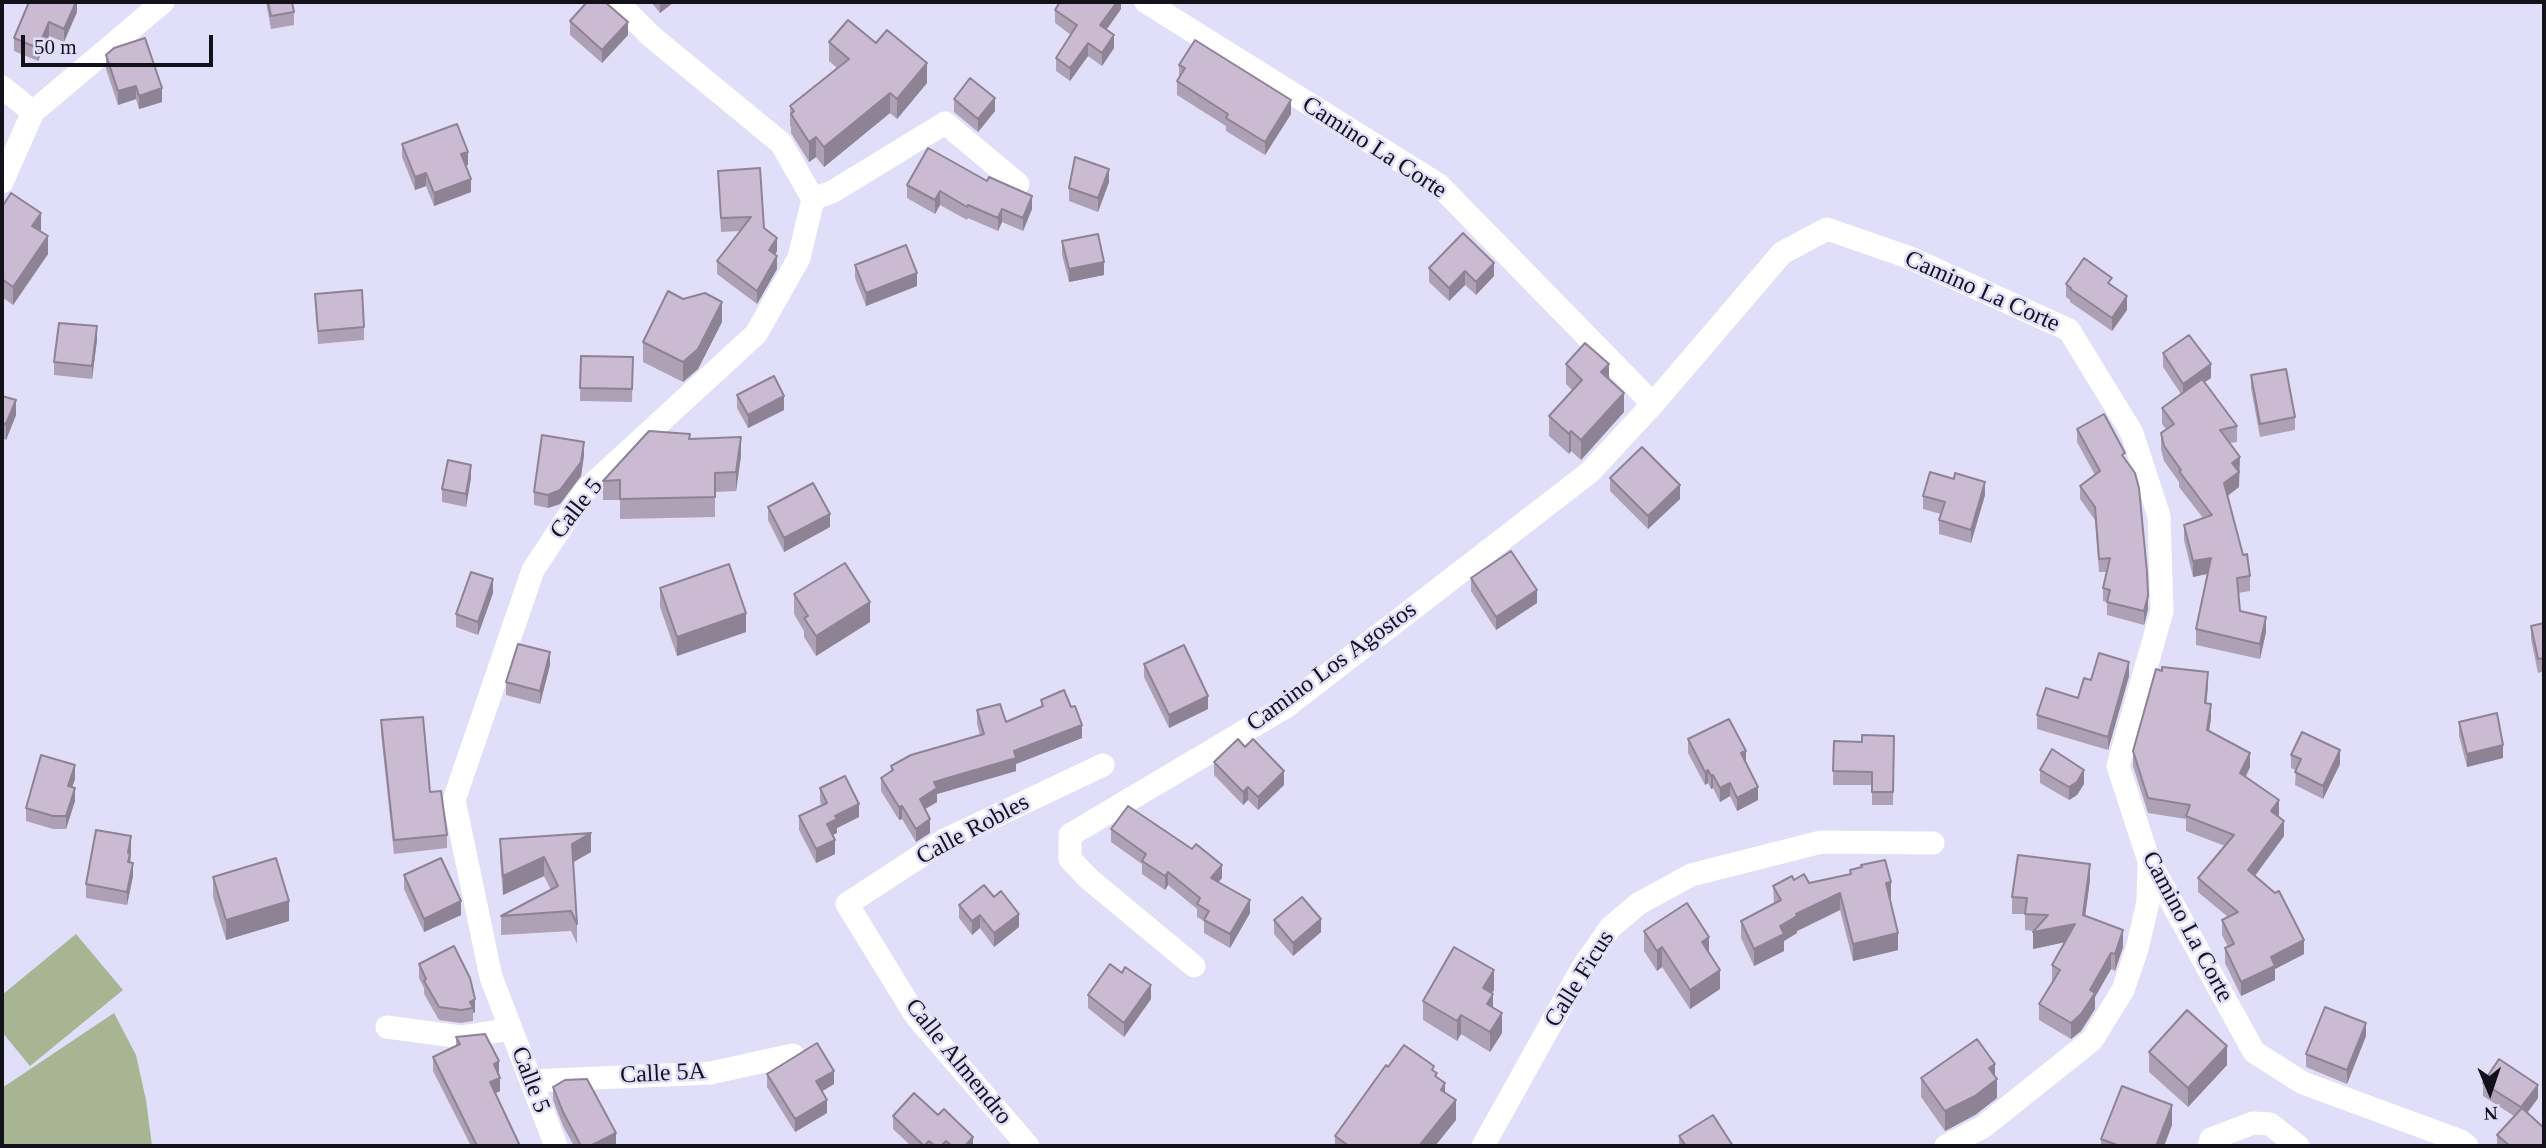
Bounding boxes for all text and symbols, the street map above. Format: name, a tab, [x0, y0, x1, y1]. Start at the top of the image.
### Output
scale bar	[24, 21, 217, 65]
text: 50 m	[34, 35, 77, 59]
street label: Camino La Corte	[1296, 91, 1452, 205]
street label: Camino La Corte	[1900, 245, 2064, 339]
street label: Calle 5	[545, 473, 609, 545]
street label: Camino Los Agostos	[1242, 596, 1422, 738]
street label: Calle Robles	[912, 788, 1034, 872]
street label: Camino La Corte	[2135, 847, 2239, 1007]
street label: Calle Ficus	[1539, 925, 1621, 1033]
street label: Calle Almendro	[898, 993, 1018, 1131]
street label: Calle 5	[504, 1043, 556, 1117]
street label: Calle 5A	[619, 1057, 707, 1091]
north arrow	[2455, 1057, 2525, 1127]
text: N	[2484, 1103, 2498, 1124]

